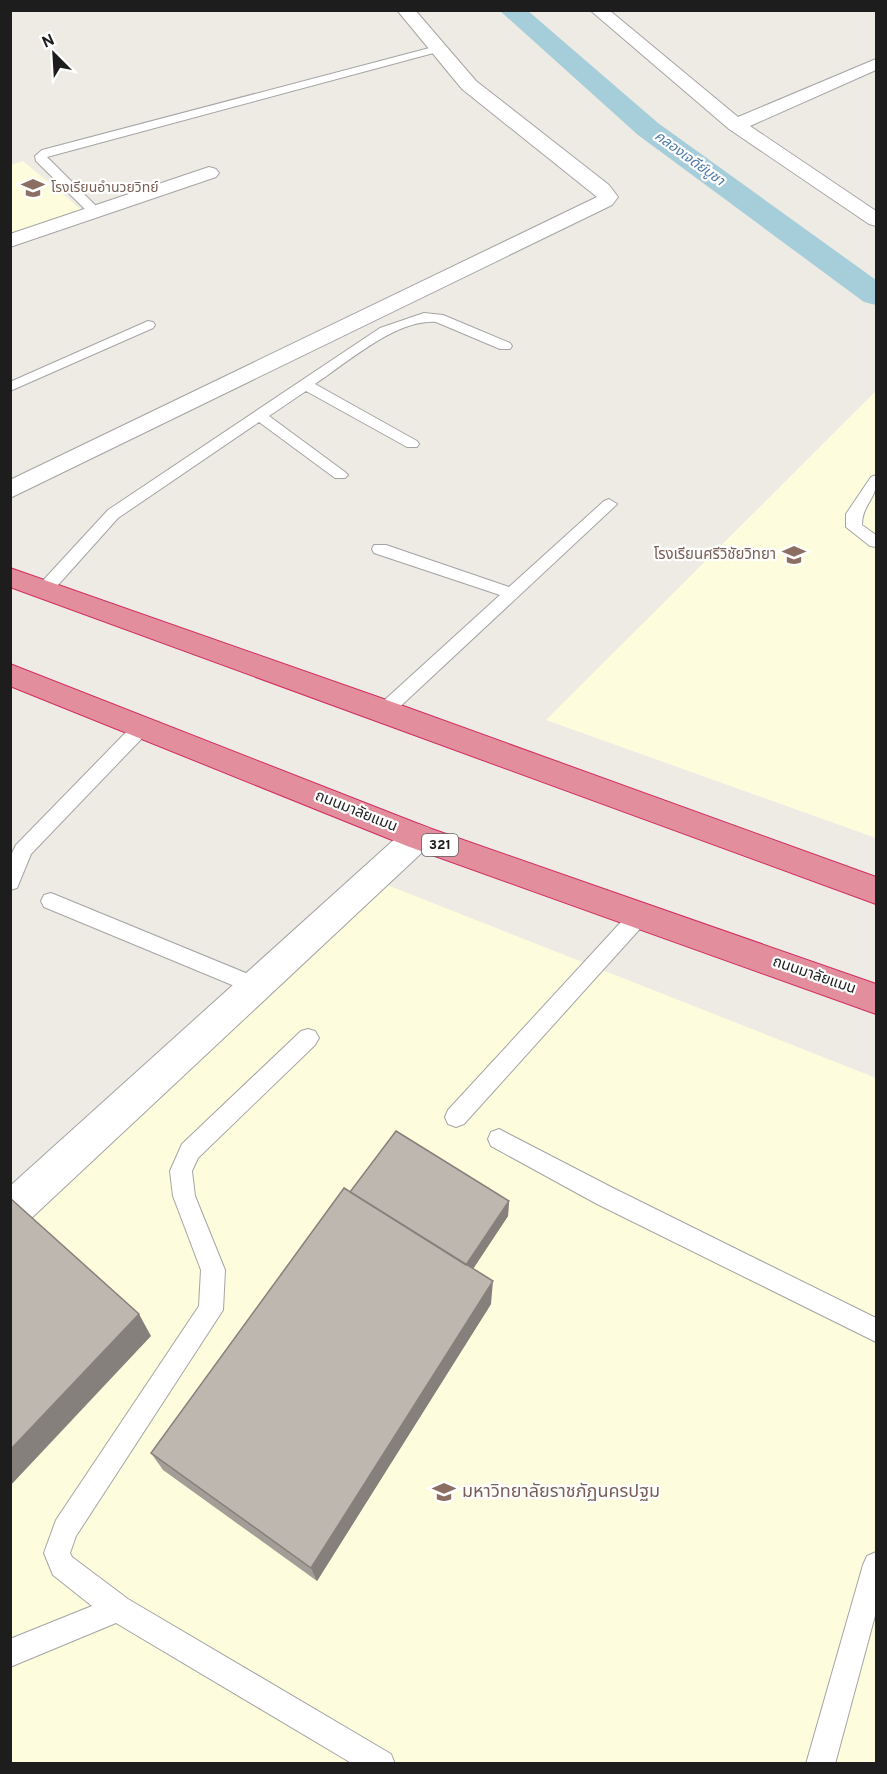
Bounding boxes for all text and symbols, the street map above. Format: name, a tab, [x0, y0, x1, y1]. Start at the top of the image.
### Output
north arrow	[24, 24, 84, 84]
text: N	[39, 31, 58, 54]
water label: คลองเจดีย์บูชา	[651, 128, 728, 191]
school or university icon: โรงเรียนอำนวยวิทย์	[20, 175, 46, 201]
place label: โรงเรียนอำนวยวิทย์	[51, 180, 159, 197]
school or university icon: โรงเรียนศรีวิชัยวิทยา	[781, 542, 807, 568]
place label: โรงเรียนศรีวิชัยวิทยา	[654, 546, 776, 565]
street label: ถนนมาลัยแมน	[312, 787, 400, 837]
road number: 321	[422, 834, 458, 856]
street label: ถนนมาลัยแมน	[770, 953, 858, 999]
school or university icon: มหาวิทยาลัยราชภัฏนครปฐม	[431, 1479, 457, 1505]
place label: มหาวิทยาลัยราชภัฏนครปฐม	[462, 1481, 660, 1504]

